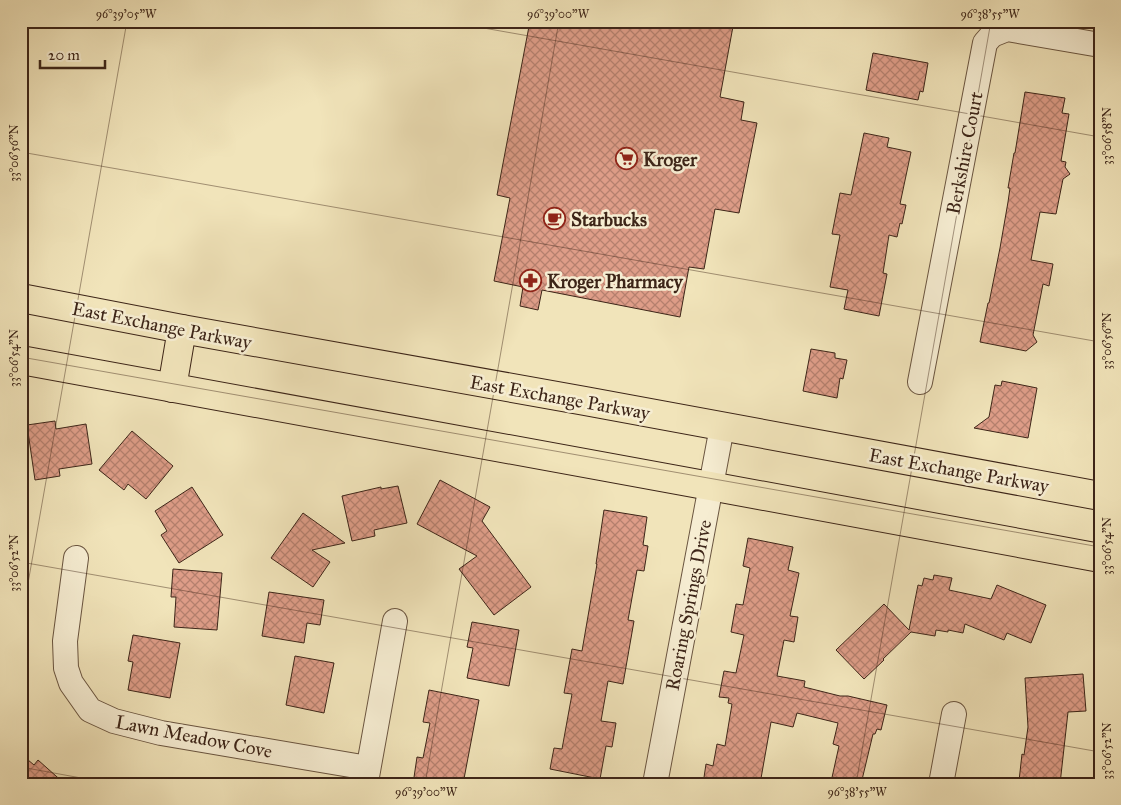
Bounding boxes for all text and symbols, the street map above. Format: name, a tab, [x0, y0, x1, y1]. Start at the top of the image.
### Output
text: 96°39'05"W	[96, 7, 157, 21]
text: 96°39'00"W	[527, 7, 590, 21]
text: 96°38'55"W	[960, 7, 1020, 21]
scale bar	[40, 38, 105, 70]
text: 20 m	[48, 46, 80, 64]
street label: Berkshire Court	[941, 89, 988, 216]
text: 33°06'58"N	[1100, 107, 1114, 165]
text: 33°06'56"N	[7, 124, 21, 182]
supermarket icon: Kroger	[615, 147, 639, 171]
place label: Kroger	[643, 148, 698, 172]
cafe icon: Starbucks	[543, 207, 567, 231]
place label: Starbucks	[571, 208, 647, 231]
pharmacy icon: Kroger Pharmacy	[519, 269, 543, 293]
place label: Kroger Pharmacy	[547, 270, 684, 294]
street label: East Exchange Parkway	[70, 297, 255, 355]
text: 33°06'56"N	[1100, 312, 1114, 370]
text: 33°06'54"N	[7, 329, 21, 387]
street label: East Exchange Parkway	[468, 370, 653, 426]
street label: East Exchange Parkway	[867, 443, 1052, 499]
text: 33°06'54"N	[1100, 517, 1114, 575]
street label: Roaring Springs Drive	[661, 518, 717, 693]
text: 33°06'52"N	[7, 534, 21, 592]
street label: Lawn Meadow Cove	[114, 710, 274, 763]
text: 33°06'52"N	[1100, 722, 1114, 780]
text: 96°39'00"W	[395, 785, 458, 799]
text: 96°38'55"W	[827, 785, 887, 799]

